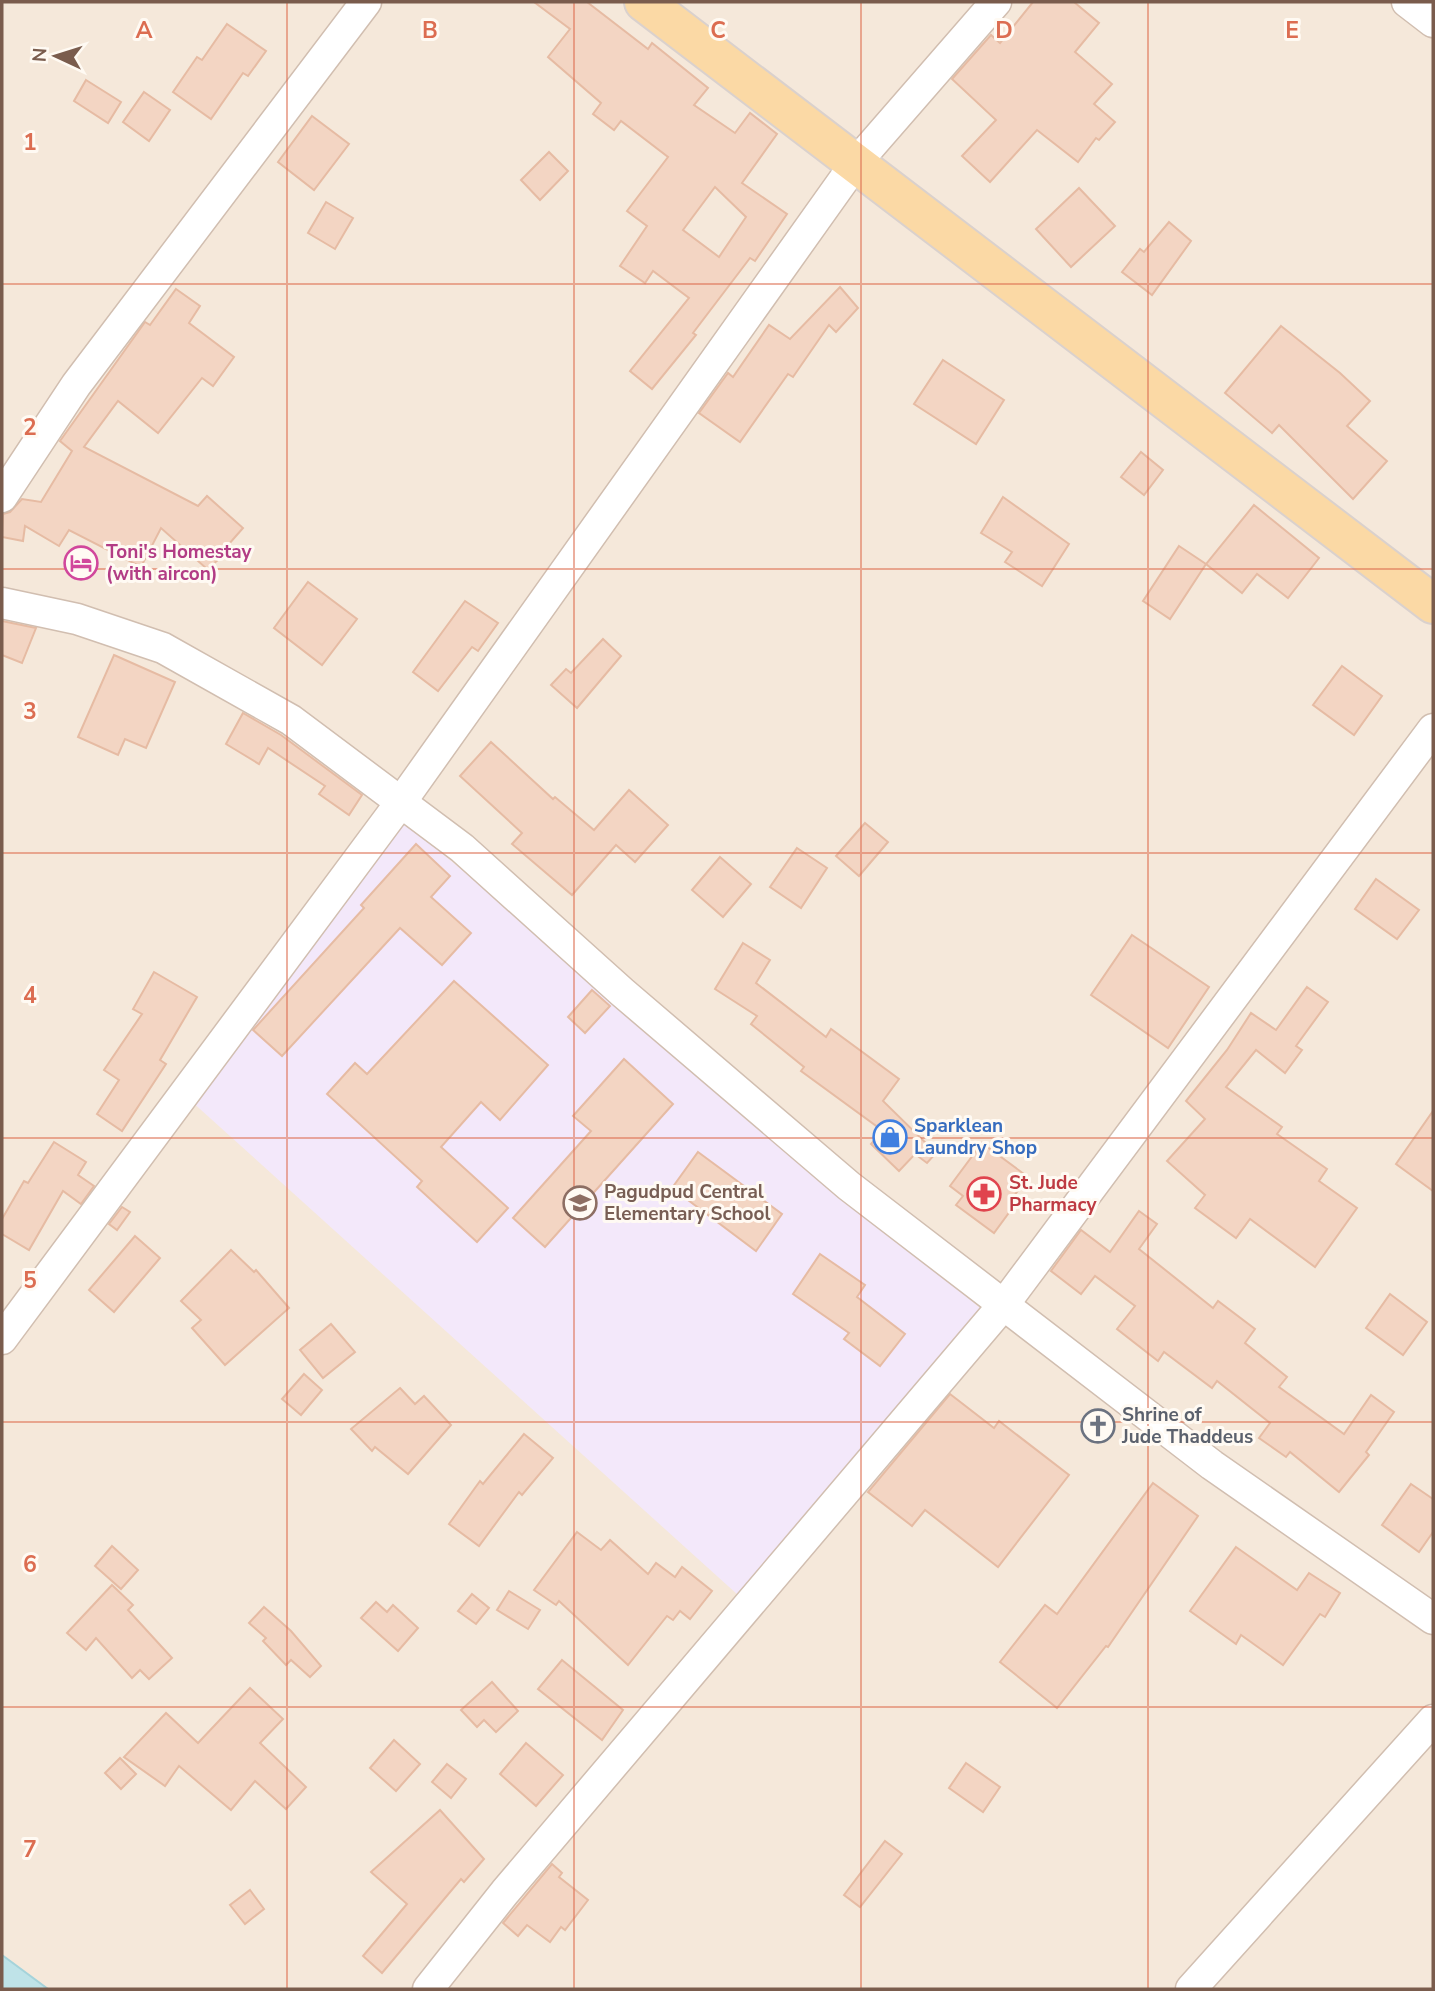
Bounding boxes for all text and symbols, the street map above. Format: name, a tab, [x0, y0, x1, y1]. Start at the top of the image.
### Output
text: A	[135, 15, 153, 46]
text: B	[422, 15, 438, 46]
text: C	[710, 15, 726, 46]
text: D	[995, 15, 1013, 46]
text: E	[1285, 15, 1299, 46]
north arrow	[21, 21, 91, 91]
text: N	[27, 47, 54, 63]
text: 1	[23, 127, 37, 158]
text: 2	[23, 412, 37, 443]
place label: Toni's Homestay (with aircon)	[106, 539, 253, 587]
hotel icon: Toni's Homestay (with aircon)	[62, 544, 100, 582]
text: 3	[23, 696, 37, 727]
text: 4	[23, 980, 37, 1011]
place label: Sparklean Laundry Shop	[914, 1113, 1037, 1161]
shop icon: Sparklean Laundry Shop	[871, 1118, 909, 1156]
place label: St. Jude Pharmacy	[1009, 1170, 1098, 1218]
pharmacy icon: St. Jude Pharmacy	[965, 1175, 1003, 1213]
place label: Pagudpud Central Elementary School	[604, 1179, 771, 1227]
school or university icon: Pagudpud Central Elementary School	[561, 1184, 599, 1222]
text: 5	[23, 1265, 37, 1296]
place label: Shrine of Jude Thaddeus	[1121, 1402, 1253, 1450]
church icon: Shrine of Jude Thaddeus	[1079, 1407, 1117, 1445]
text: 6	[23, 1549, 37, 1580]
text: 7	[23, 1834, 37, 1865]

